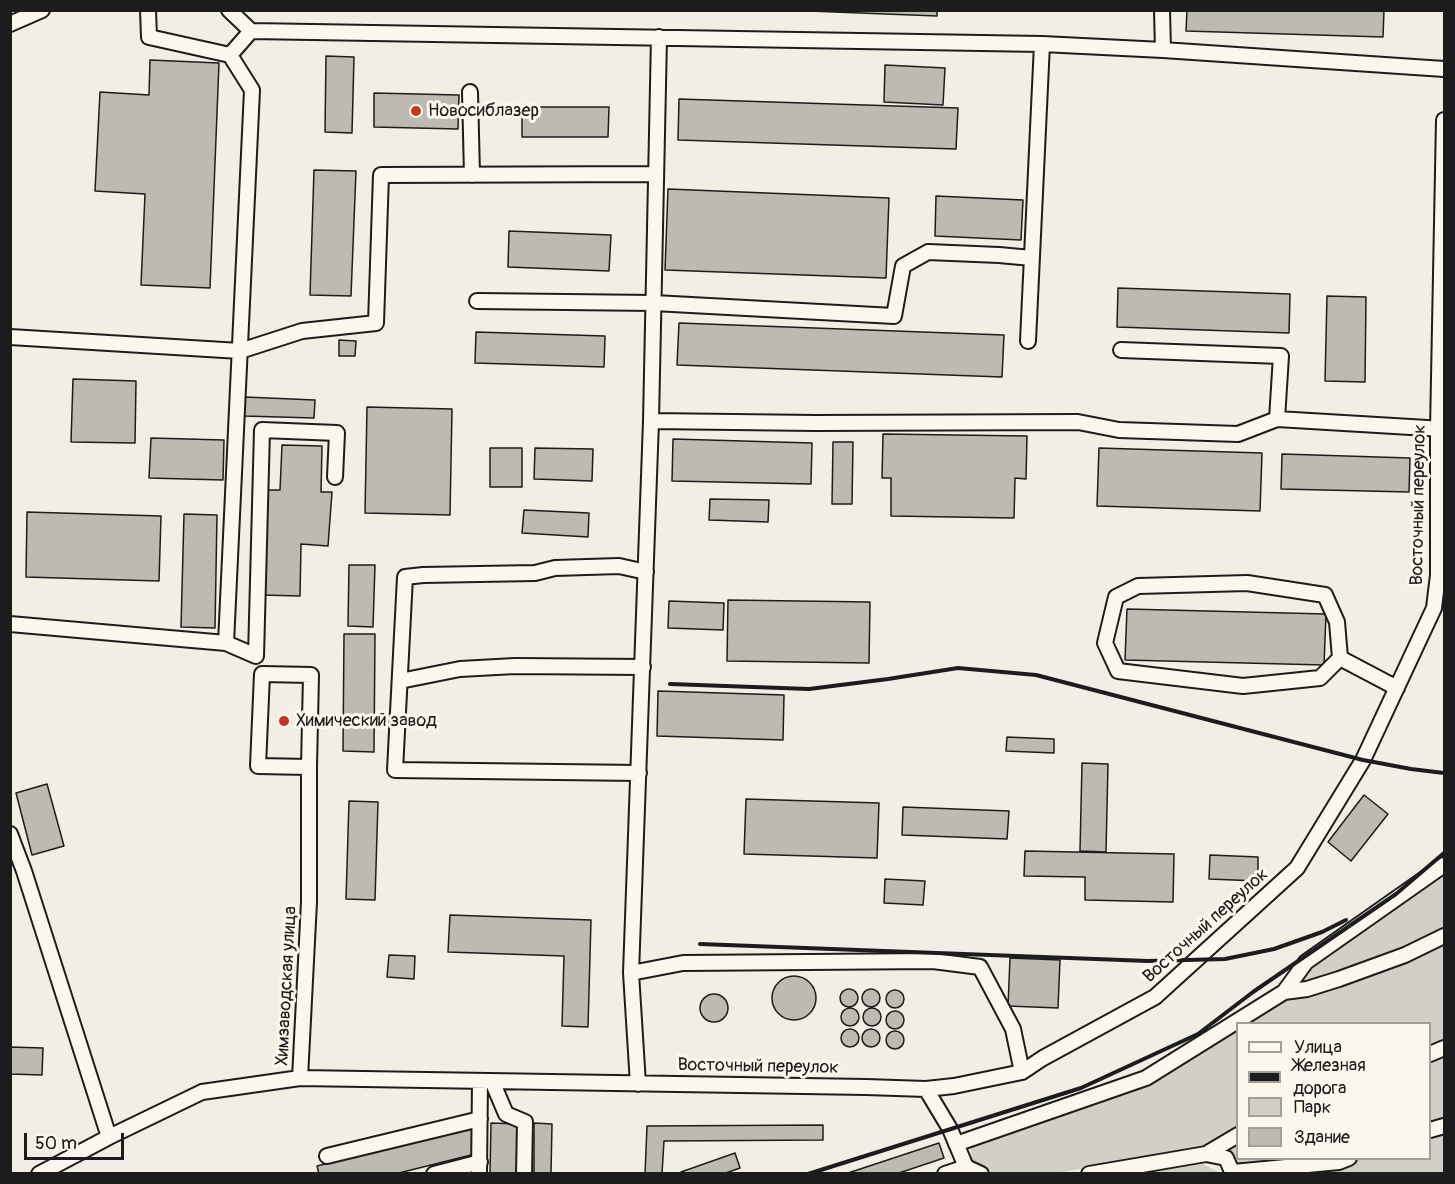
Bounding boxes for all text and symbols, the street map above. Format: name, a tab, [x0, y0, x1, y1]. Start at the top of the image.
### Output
place label: Новосиблазер	[428, 100, 539, 122]
marker: Новосиблазер	[409, 104, 423, 118]
street label: Восточный переулок	[1407, 424, 1431, 586]
place label: Химический завод	[296, 710, 437, 732]
marker: Химический завод	[277, 714, 291, 728]
street label: Восточный переулок	[1139, 864, 1273, 988]
street label: Химзаводская улица	[272, 906, 302, 1066]
legend	[1236, 1022, 1431, 1160]
text: Улица	[1294, 1036, 1342, 1059]
text: Железная дорога	[1293, 1054, 1366, 1100]
street label: Восточный переулок	[677, 1055, 839, 1079]
text: Парк	[1294, 1096, 1331, 1119]
scale bar	[27, 1121, 128, 1159]
text: Здание	[1294, 1126, 1350, 1149]
text: 50 m	[35, 1132, 77, 1155]

